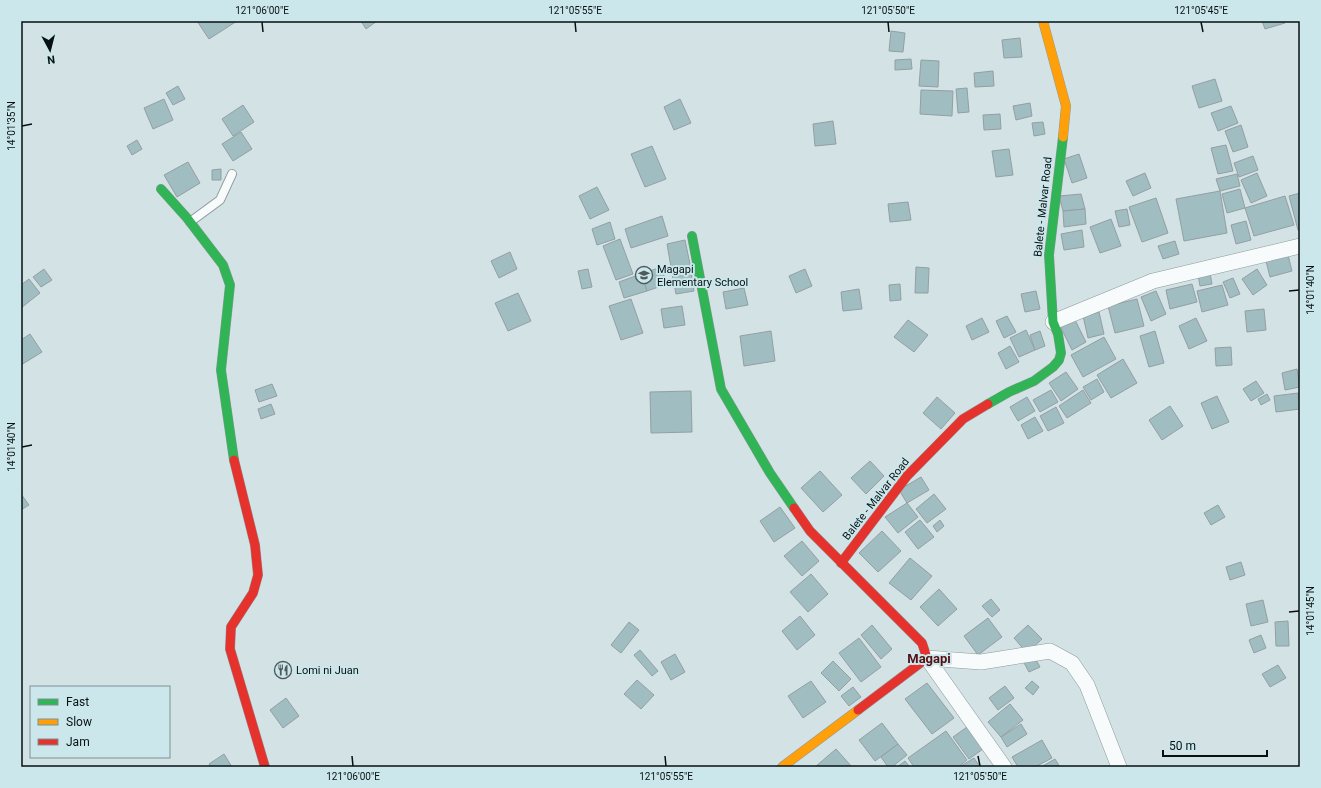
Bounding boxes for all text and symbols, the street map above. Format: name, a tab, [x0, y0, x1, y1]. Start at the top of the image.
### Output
text: 121°06'00"E	[235, 5, 289, 16]
text: 121°05'55"E	[548, 5, 602, 16]
text: 121°05'50"E	[861, 5, 915, 16]
text: 121°05'45"E	[1174, 5, 1228, 16]
north arrow	[30, 30, 70, 70]
text: N	[46, 53, 56, 66]
text: 14°01'35"N	[6, 101, 17, 151]
street label: Balete - Malvar Road	[1031, 156, 1055, 258]
place label: Magapi Elementary School	[657, 263, 748, 289]
school or university icon: Magapi Elementary School	[634, 265, 654, 285]
text: 14°01'40"N	[1305, 265, 1316, 315]
text: 14°01'40"N	[6, 422, 17, 472]
street label: Balete - Malvar Road	[840, 455, 912, 543]
text: 14°01'45"N	[1305, 586, 1316, 636]
district label: Magapi	[907, 651, 951, 666]
restaurant icon: Lomi ni Juan	[273, 660, 293, 680]
place label: Lomi ni Juan	[296, 664, 359, 677]
legend	[30, 686, 170, 758]
text: Fast	[66, 695, 89, 709]
text: Slow	[66, 715, 92, 729]
scale bar	[1163, 732, 1267, 758]
text: Jam	[66, 735, 90, 749]
text: 50 m	[1169, 739, 1196, 753]
text: 121°06'00"E	[326, 771, 380, 782]
text: 121°05'55"E	[639, 771, 693, 782]
text: 121°05'50"E	[953, 771, 1007, 782]

